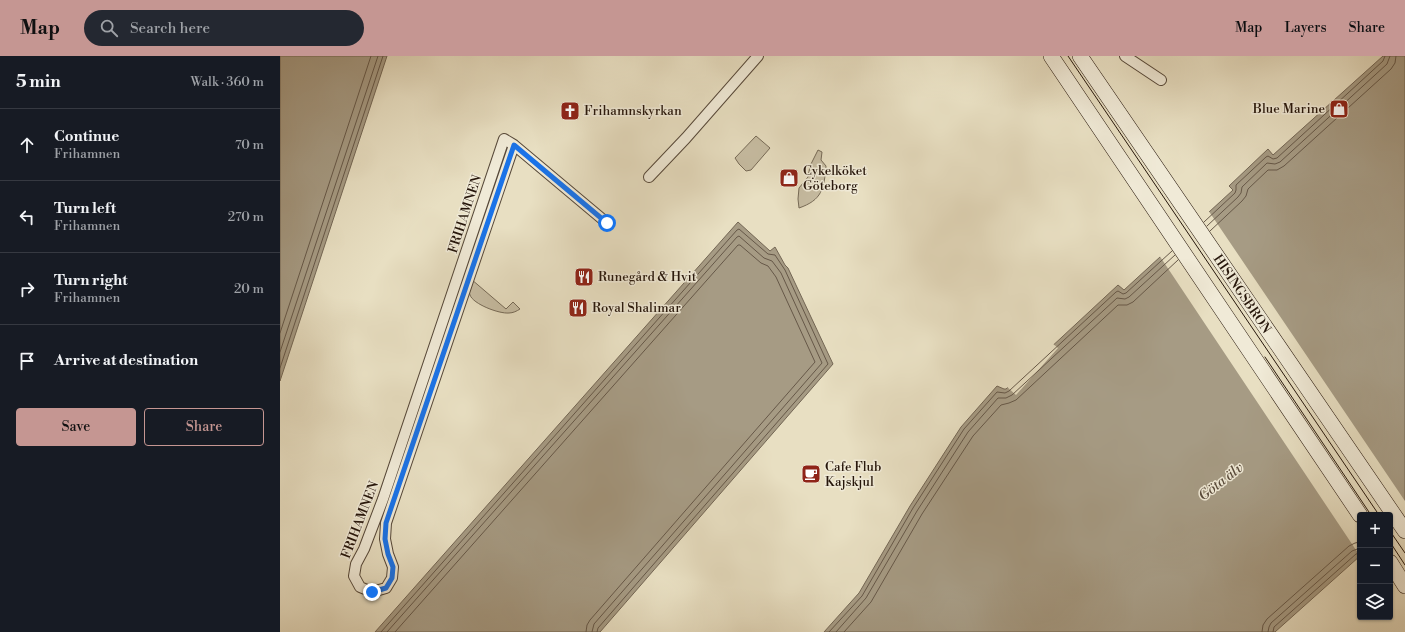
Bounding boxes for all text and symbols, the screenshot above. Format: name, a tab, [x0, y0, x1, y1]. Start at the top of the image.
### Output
search box	[84, 10, 364, 46]
text: Map	[20, 16, 60, 40]
icon: search	[98, 17, 120, 39]
text: Search here	[130, 19, 210, 38]
text: Map	[1235, 19, 1262, 37]
text: Layers	[1284, 19, 1327, 37]
text: Share	[1349, 19, 1385, 37]
text: 5 min	[16, 71, 61, 93]
text: Walk · 360 m	[191, 74, 264, 90]
shop icon: Blue Marine	[1328, 98, 1350, 120]
church icon: Frihamnskyrkan	[559, 100, 581, 122]
place label: Blue Marine	[1252, 101, 1325, 117]
place label: Frihamnskyrkan	[584, 103, 682, 119]
text: Continue	[54, 127, 119, 146]
icon: ahead	[16, 134, 38, 156]
text: 70 m	[235, 137, 264, 153]
text: Frihamnen	[54, 146, 120, 162]
place label: Cykelköket Göteborg	[803, 163, 867, 194]
shop icon: Cykelköket Göteborg	[778, 167, 800, 189]
street label: FRIHAMNEN	[445, 172, 485, 255]
text: Turn left	[54, 199, 116, 218]
icon: left	[16, 206, 38, 228]
text: 270 m	[228, 209, 264, 225]
route start	[598, 214, 616, 232]
text: Frihamnen	[54, 218, 120, 234]
street label: HISINGSBRON	[1210, 251, 1275, 337]
restaurant icon: Runegård & Hvit	[573, 266, 595, 288]
place label: Runegård & Hvit	[598, 269, 697, 285]
text: Turn right	[54, 271, 128, 290]
icon: right	[16, 278, 38, 300]
text: 20 m	[234, 281, 264, 297]
text: Frihamnen	[54, 290, 120, 306]
restaurant icon: Royal Shalimar	[567, 297, 589, 319]
place label: Royal Shalimar	[592, 300, 681, 316]
icon: arrive	[16, 350, 38, 372]
text: Arrive at destination	[54, 351, 198, 370]
button: Save	[16, 408, 136, 446]
button: Share	[144, 408, 264, 446]
place label: Cafe Flub Kajskjul	[825, 459, 881, 490]
water label: Göta älv	[1195, 459, 1247, 505]
cafe icon: Cafe Flub Kajskjul	[800, 463, 822, 485]
street label: FRIHAMNEN	[338, 479, 382, 561]
map controls	[1357, 512, 1393, 620]
button: +	[1357, 512, 1393, 548]
button: −	[1357, 548, 1393, 584]
route end	[363, 583, 381, 601]
button: layers	[1357, 584, 1393, 620]

